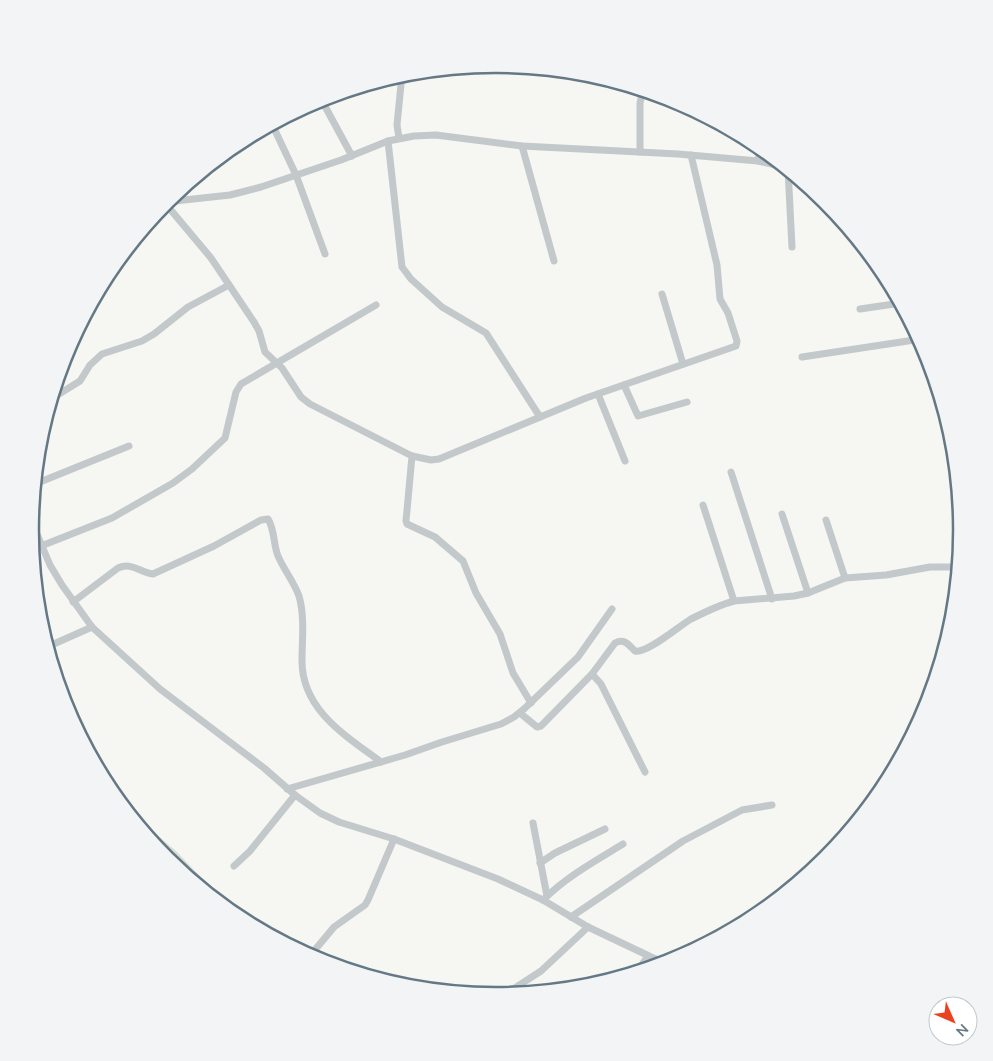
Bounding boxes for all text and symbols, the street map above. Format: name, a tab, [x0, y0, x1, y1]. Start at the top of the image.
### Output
north arrow	[928, 996, 978, 1046]
text: N	[952, 1020, 972, 1040]

